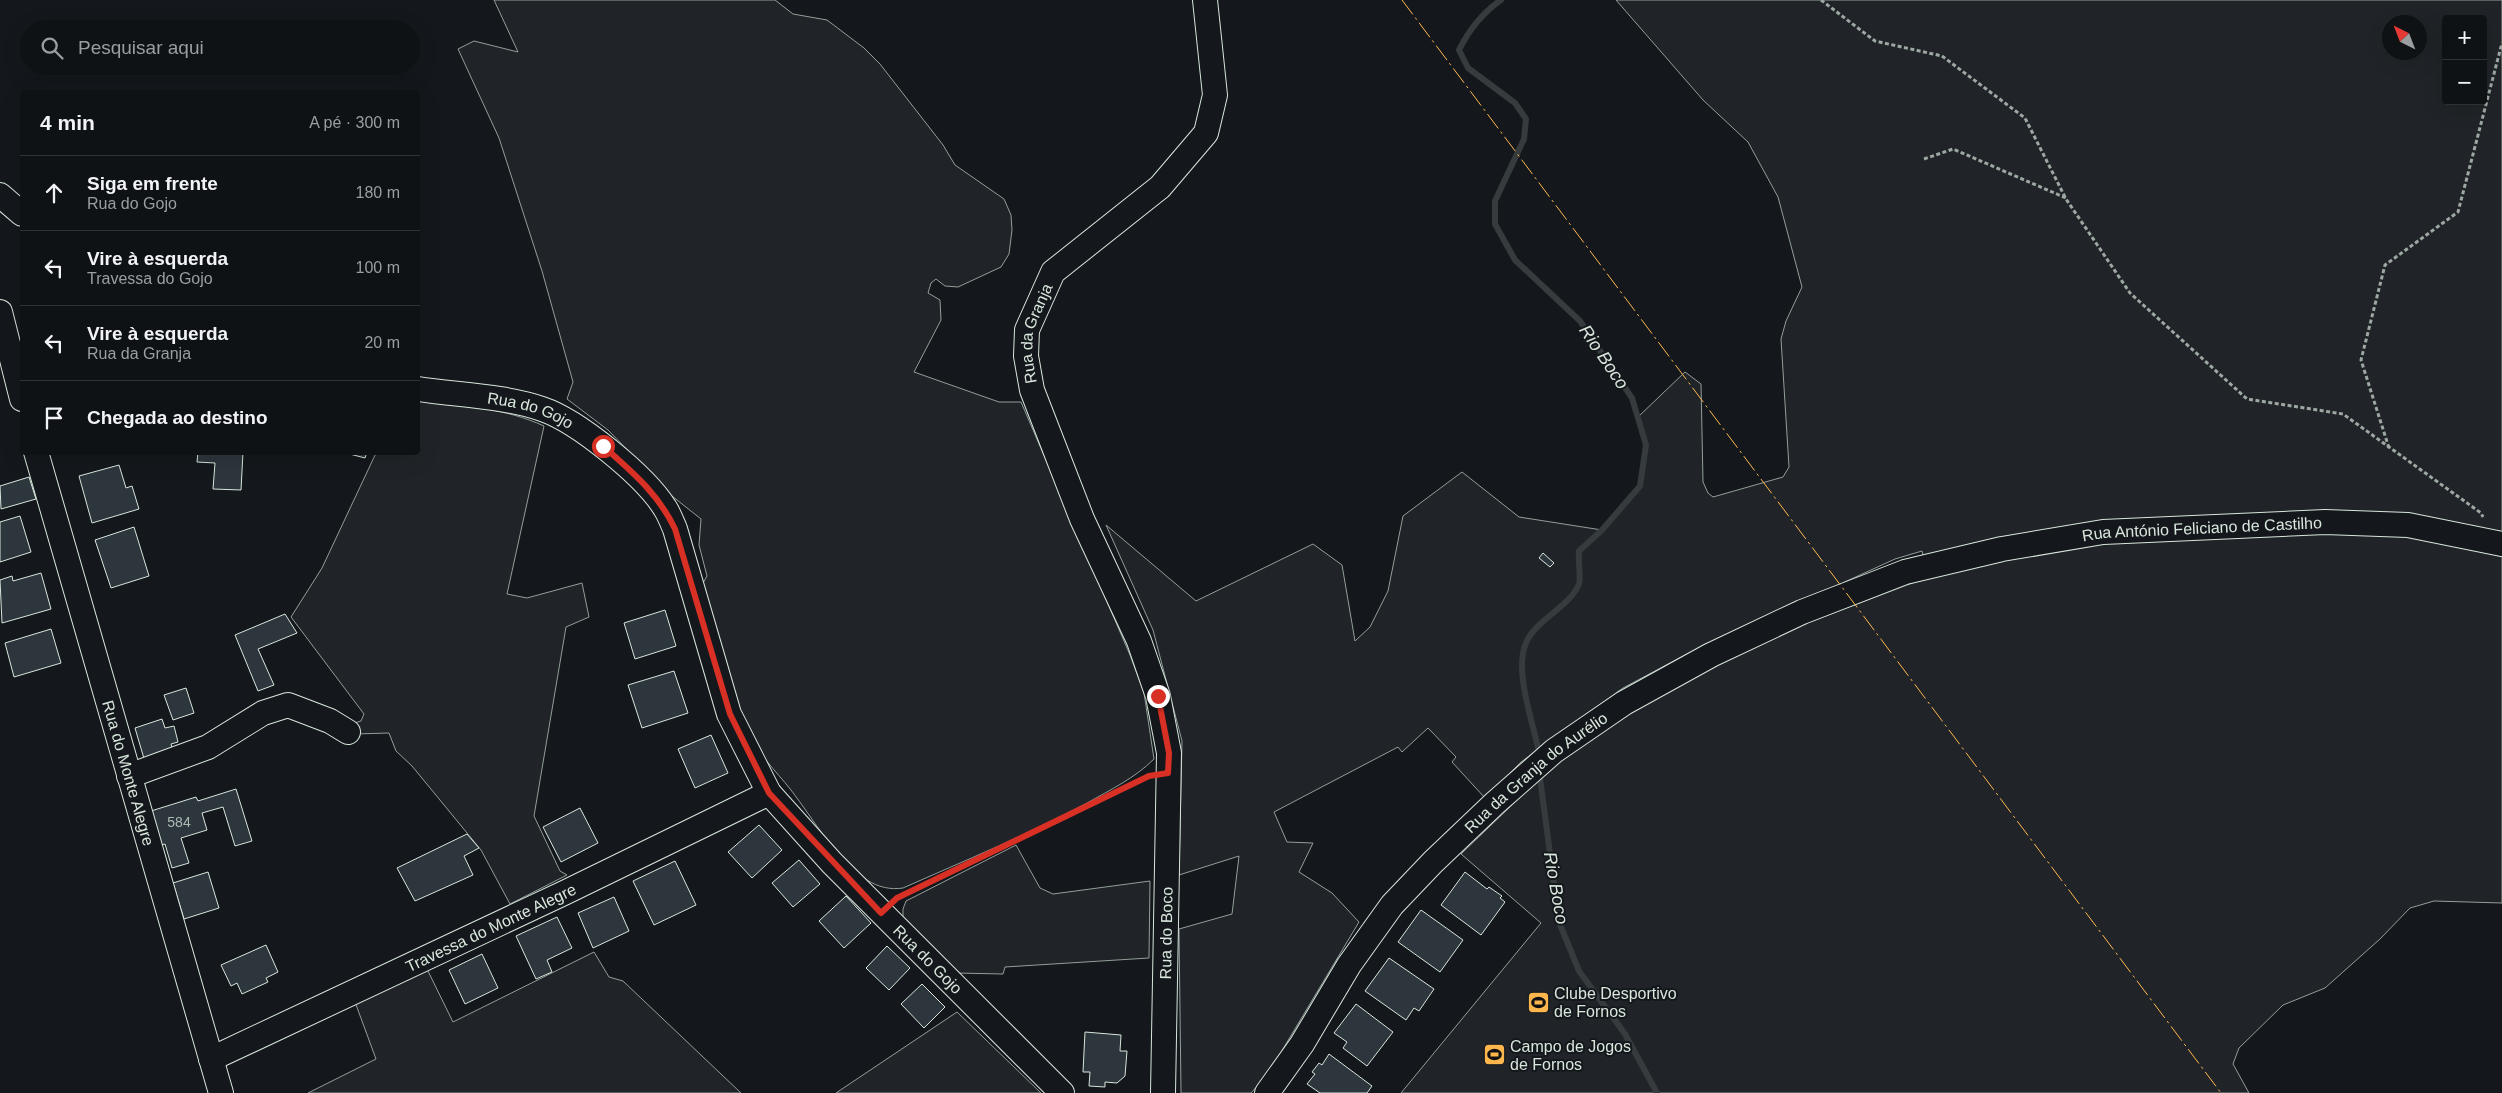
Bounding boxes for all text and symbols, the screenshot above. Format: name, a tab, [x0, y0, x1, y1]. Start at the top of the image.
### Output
north arrow	[2382, 15, 2427, 60]
map controls	[2442, 15, 2487, 105]
button: +	[2442, 15, 2487, 60]
search box	[20, 20, 420, 75]
icon: search	[38, 34, 66, 62]
text: Pesquisar aqui	[78, 37, 204, 58]
button: −	[2442, 60, 2487, 105]
text: 4 min	[40, 111, 95, 134]
text: A pé · 300 m	[309, 114, 400, 131]
text: Siga em frente	[87, 173, 218, 194]
icon: ahead	[40, 179, 68, 207]
text: 180 m	[356, 184, 400, 201]
text: Rua do Gojo	[87, 195, 177, 212]
text: Vire à esquerda	[87, 248, 228, 269]
icon: left	[40, 254, 68, 282]
text: 100 m	[356, 259, 400, 276]
text: Travessa do Gojo	[87, 270, 213, 287]
street label: Rua da Granja	[1017, 281, 1055, 385]
water label: Rio Boco	[1575, 321, 1633, 393]
text: Vire à esquerda	[87, 323, 228, 344]
icon: left	[40, 329, 68, 357]
text: 20 m	[364, 334, 400, 351]
text: Rua da Granja	[87, 345, 191, 362]
street label: Rua do Gojo	[486, 389, 577, 431]
icon: arrive	[40, 404, 68, 432]
text: Chegada ao destino	[87, 407, 268, 428]
route start	[592, 435, 615, 458]
street label: Rua António Feliciano de Castilho	[2081, 514, 2322, 544]
route end	[1147, 685, 1170, 708]
street label: Rua do Monte Alegre	[100, 698, 158, 848]
street label: Rua da Granja do Aurélio	[1461, 709, 1610, 836]
house number: 584	[167, 814, 191, 830]
water label: Rio Boco	[1540, 850, 1572, 926]
street label: Travessa do Monte Alegre	[403, 880, 579, 975]
street label: Rua do Boco	[1157, 886, 1175, 979]
street label: Rua do Gojo	[890, 921, 966, 997]
place label: Clube Desportivo de Fornos	[1554, 985, 1677, 1020]
sports icon: Clube Desportivo de Fornos	[1526, 990, 1550, 1014]
place label: Campo de Jogos de Fornos	[1510, 1038, 1631, 1073]
sports icon: Campo de Jogos de Fornos	[1482, 1043, 1506, 1067]

